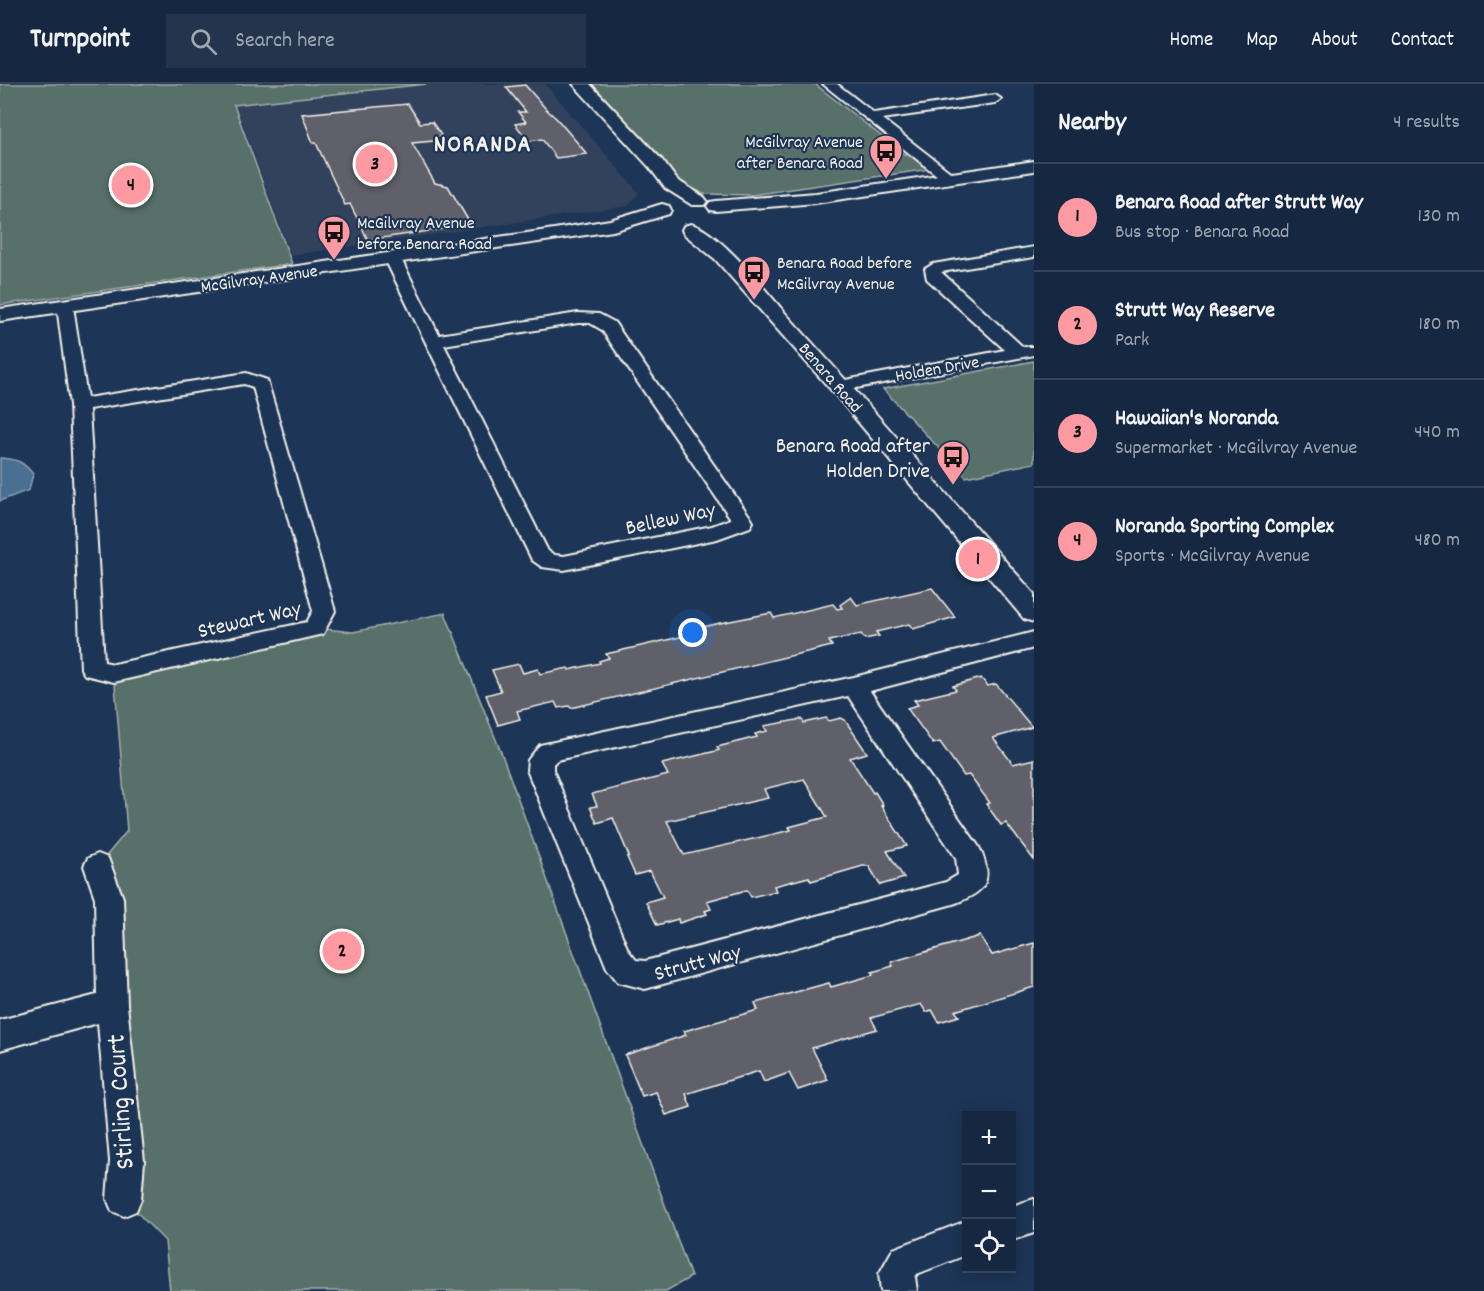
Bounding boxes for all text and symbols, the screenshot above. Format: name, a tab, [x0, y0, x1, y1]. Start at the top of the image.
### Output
search box	[166, 14, 586, 68]
text: Turnpoint	[30, 21, 130, 61]
icon: search	[187, 25, 220, 58]
text: Search here	[235, 26, 335, 57]
text: Home	[1169, 26, 1213, 56]
text: Map	[1246, 26, 1278, 56]
text: About	[1311, 26, 1358, 56]
text: Contact	[1391, 26, 1454, 56]
text: Nearby	[1058, 105, 1126, 142]
text: 4 results	[1393, 109, 1460, 137]
district label: NORANDA	[434, 129, 532, 163]
place label: McGilvray Avenue after Benara Road	[737, 131, 863, 177]
bus stop icon: McGilvray Avenue after Benara Road	[868, 133, 904, 180]
pin: 3	[356, 142, 394, 187]
pin: 4	[112, 162, 150, 208]
text: Benara Road after Strutt Way	[1115, 188, 1363, 219]
text: 1	[1075, 203, 1080, 231]
text: 130 m	[1418, 203, 1460, 231]
place label: McGilvray Avenue before Benara Road	[357, 212, 492, 258]
bus stop icon: McGilvray Avenue before Benara Road	[316, 214, 352, 261]
text: Bus stop · Benara Road	[1115, 219, 1289, 247]
place label: Benara Road before McGilvray Avenue	[777, 252, 912, 298]
bus stop icon: Benara Road before McGilvray Avenue	[736, 254, 772, 301]
street label: McGilvray Avenue	[199, 260, 319, 301]
text: Strutt Way Reserve	[1115, 296, 1275, 327]
text: 2	[1073, 311, 1082, 339]
text: 180 m	[1418, 311, 1460, 339]
text: Park	[1115, 327, 1149, 355]
street label: Benara Road	[791, 338, 867, 419]
street label: Holden Drive	[893, 351, 982, 390]
text: Hawaiian's Noranda	[1115, 404, 1278, 435]
text: 3	[1073, 419, 1082, 447]
text: 440 m	[1414, 419, 1460, 447]
place label: Benara Road after Holden Drive	[776, 432, 931, 488]
text: Supermarket · McGilvray Avenue	[1115, 435, 1357, 463]
bus stop icon: Benara Road after Holden Drive	[935, 439, 971, 486]
street label: Bellew Way	[623, 496, 720, 545]
text: Noranda Sporting Complex	[1115, 512, 1334, 543]
text: 4	[1073, 527, 1082, 555]
text: 480 m	[1414, 527, 1460, 555]
pin: 1	[958, 536, 998, 582]
text: Sports · McGilvray Avenue	[1115, 543, 1310, 571]
street label: Stewart Way	[195, 594, 306, 648]
your location	[678, 618, 707, 647]
pin: 2	[322, 928, 362, 974]
street label: Strutt Way	[651, 938, 746, 991]
street label: Stirling Court	[98, 1033, 147, 1171]
map controls	[962, 1111, 1016, 1273]
button: +	[962, 1111, 1016, 1165]
button: −	[962, 1165, 1016, 1219]
button: locate	[962, 1219, 1016, 1273]

